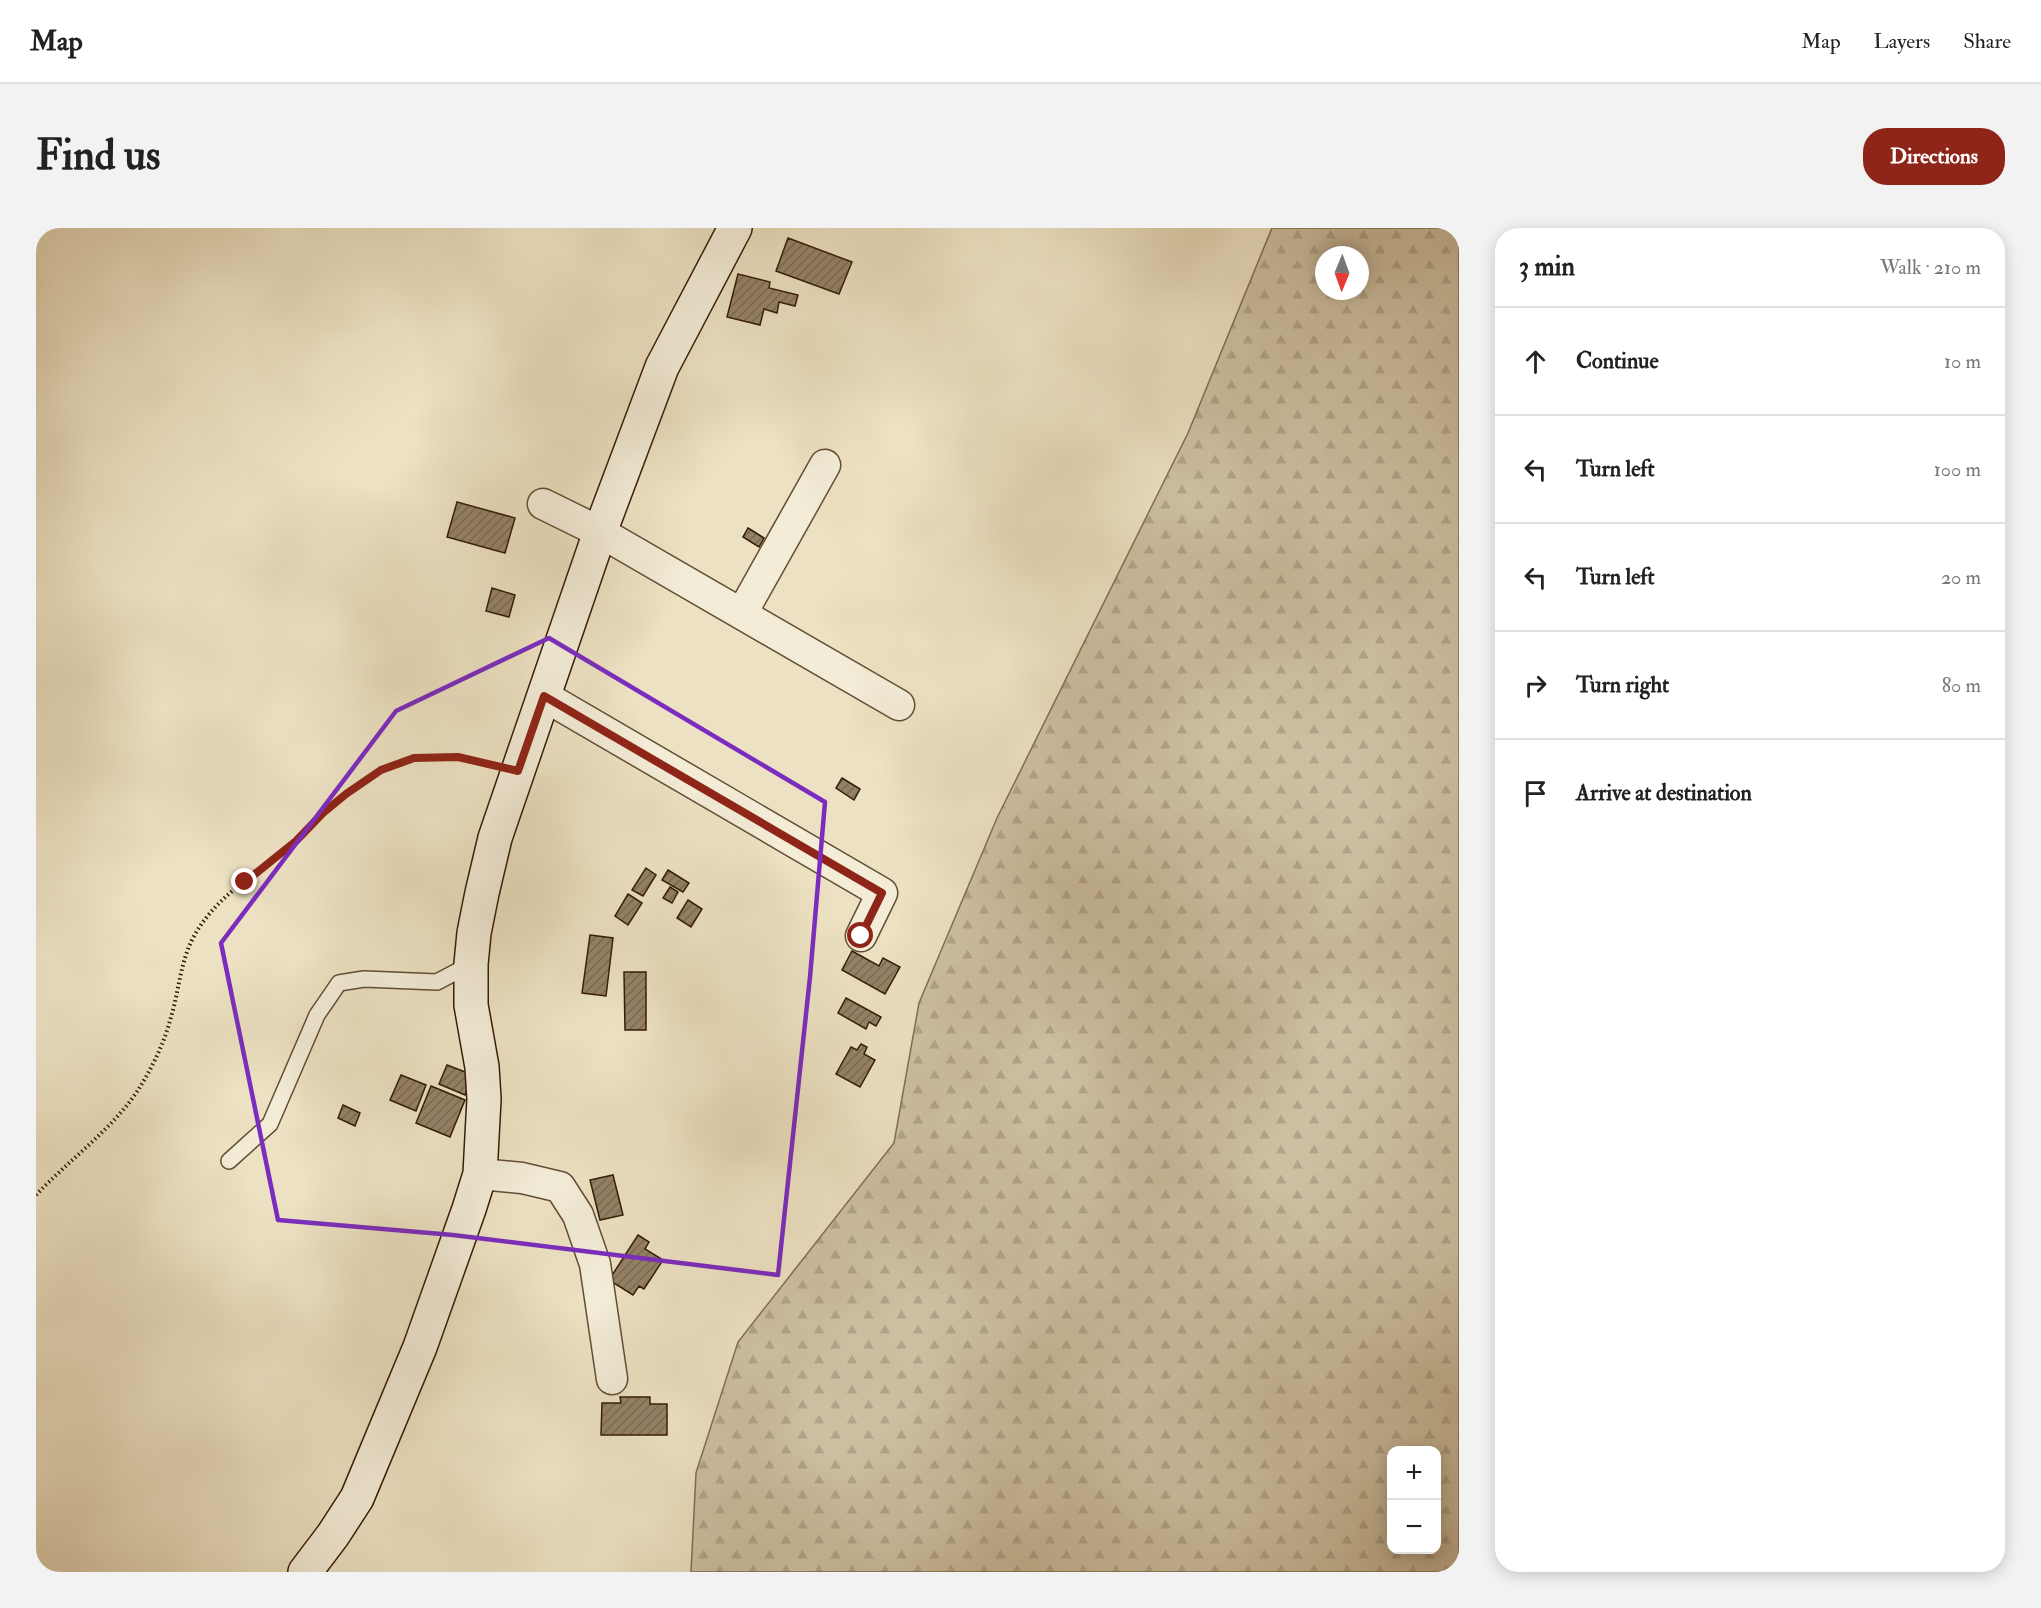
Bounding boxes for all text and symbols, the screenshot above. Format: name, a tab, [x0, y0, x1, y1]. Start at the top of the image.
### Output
text: Map	[30, 24, 83, 59]
text: Map	[1801, 28, 1841, 55]
text: Layers	[1874, 28, 1930, 55]
text: Share	[1963, 28, 2011, 55]
button: Directions	[1863, 128, 2005, 185]
text: Find us	[36, 130, 160, 182]
north arrow	[1315, 246, 1369, 300]
text: 3 min	[1519, 251, 1575, 283]
text: Walk · 210 m	[1880, 255, 1981, 280]
icon: ahead	[1519, 345, 1552, 378]
text: Continue	[1576, 347, 1659, 375]
text: 10 m	[1944, 349, 1981, 374]
icon: left	[1519, 453, 1552, 486]
text: Turn left	[1576, 455, 1655, 483]
text: 100 m	[1934, 457, 1981, 482]
icon: left	[1519, 561, 1552, 594]
text: Turn left	[1576, 563, 1655, 591]
text: 20 m	[1941, 565, 1981, 590]
icon: right	[1519, 669, 1552, 702]
text: Turn right	[1576, 671, 1669, 699]
text: 80 m	[1942, 673, 1981, 698]
icon: arrive	[1519, 777, 1552, 810]
text: Arrive at destination	[1576, 779, 1752, 807]
route end	[231, 868, 257, 894]
route start	[847, 922, 873, 948]
map controls	[1387, 1446, 1441, 1554]
button: +	[1387, 1446, 1441, 1500]
button: −	[1387, 1500, 1441, 1554]

